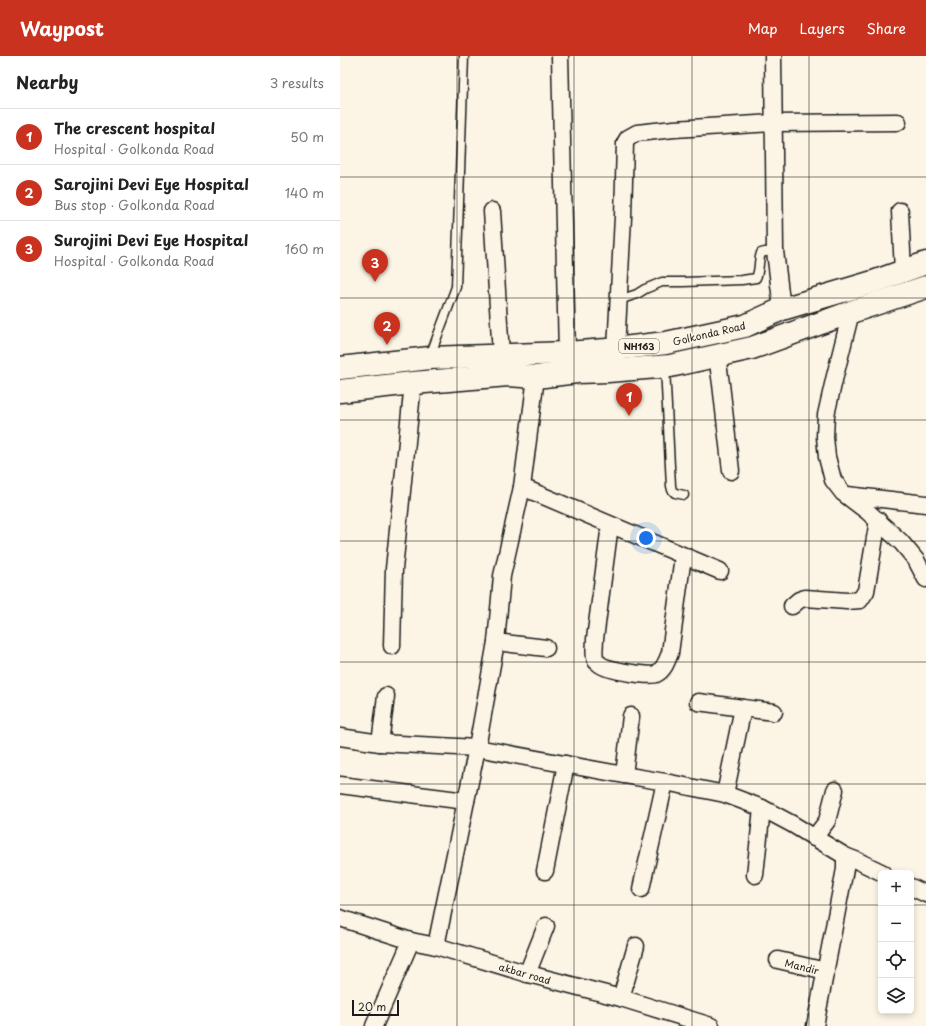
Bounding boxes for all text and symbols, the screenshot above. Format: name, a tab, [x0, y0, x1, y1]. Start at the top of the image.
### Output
text: Waypost	[20, 14, 104, 42]
text: Map	[748, 18, 778, 39]
text: Layers	[800, 18, 845, 39]
text: Share	[867, 18, 906, 39]
text: Nearby	[16, 69, 78, 95]
text: 3 results	[270, 73, 324, 92]
text: The crescent hospital	[54, 116, 215, 139]
text: 1	[26, 127, 32, 146]
text: 50 m	[290, 127, 324, 146]
text: Hospital · Golkonda Road	[54, 139, 214, 158]
text: Sarojini Devi Eye Hospital	[54, 172, 249, 195]
text: 2	[24, 183, 34, 202]
text: 140 m	[285, 183, 324, 202]
text: Bus stop · Golkonda Road	[54, 195, 215, 214]
text: Surojini Devi Eye Hospital	[54, 228, 248, 251]
text: 3	[25, 239, 33, 258]
text: 160 m	[285, 239, 324, 258]
pin: 3	[362, 249, 388, 282]
text: Hospital · Golkonda Road	[54, 251, 214, 270]
pin: 2	[374, 312, 400, 345]
street label: Golkonda Road	[671, 317, 747, 349]
road number: NH163	[619, 339, 659, 353]
pin: 1	[616, 383, 642, 416]
your location	[636, 528, 656, 548]
map controls	[878, 870, 914, 1014]
button: +	[878, 870, 914, 906]
button: −	[878, 906, 914, 942]
button: locate	[878, 942, 914, 978]
street label: Mandir	[783, 955, 821, 978]
street label: akbar road	[497, 958, 553, 988]
button: layers	[878, 978, 914, 1014]
scale bar	[352, 998, 399, 1017]
text: 20 m	[358, 998, 386, 1015]

